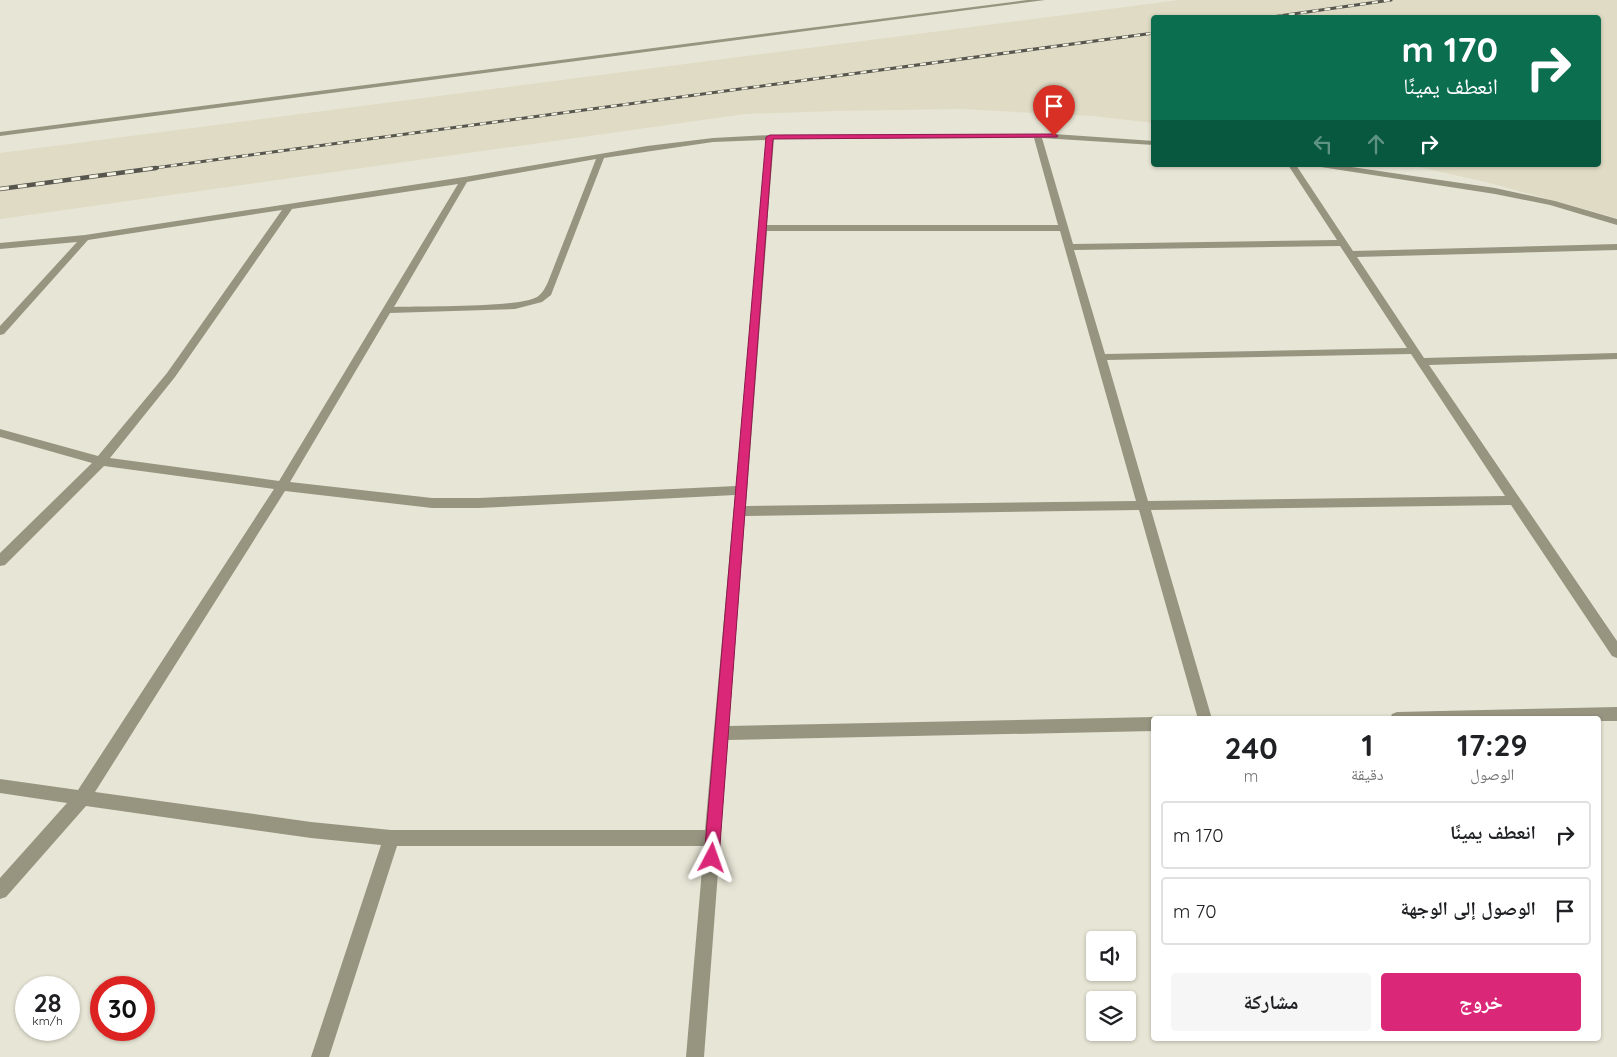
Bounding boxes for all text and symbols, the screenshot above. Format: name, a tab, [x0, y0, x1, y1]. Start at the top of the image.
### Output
text: 170 m	[1402, 27, 1498, 71]
icon: right	[1516, 35, 1581, 100]
text: انعطف يمينًا	[1403, 72, 1498, 100]
pin	[1033, 85, 1075, 136]
icon: arrive	[1040, 92, 1068, 120]
icon: left	[1309, 130, 1337, 158]
icon: ahead	[1362, 130, 1390, 158]
icon: right	[1415, 130, 1443, 158]
text: 1	[1362, 726, 1373, 764]
text: 17:29	[1457, 726, 1528, 764]
text: 240	[1224, 729, 1278, 767]
text: دقيقة	[1351, 764, 1384, 784]
text: الوصول	[1470, 764, 1514, 784]
text: m	[1244, 766, 1258, 786]
text: انعطف يمينًا	[1450, 820, 1536, 844]
icon: right	[1551, 821, 1579, 849]
text: 170 m	[1173, 823, 1224, 847]
position arrow	[685, 831, 737, 883]
text: الوصول إلى الوجهة	[1400, 896, 1536, 920]
icon: arrive	[1551, 897, 1579, 925]
text: 70 m	[1173, 899, 1217, 923]
map controls	[1086, 931, 1136, 1041]
button: sound	[1086, 931, 1136, 981]
button: مشاركة	[1171, 973, 1371, 1031]
button: خروج	[1381, 973, 1581, 1031]
speed limit sign: 30	[90, 976, 155, 1041]
text: 28	[34, 987, 61, 1018]
button: layers	[1086, 991, 1136, 1041]
text: km/h	[32, 1013, 63, 1028]

